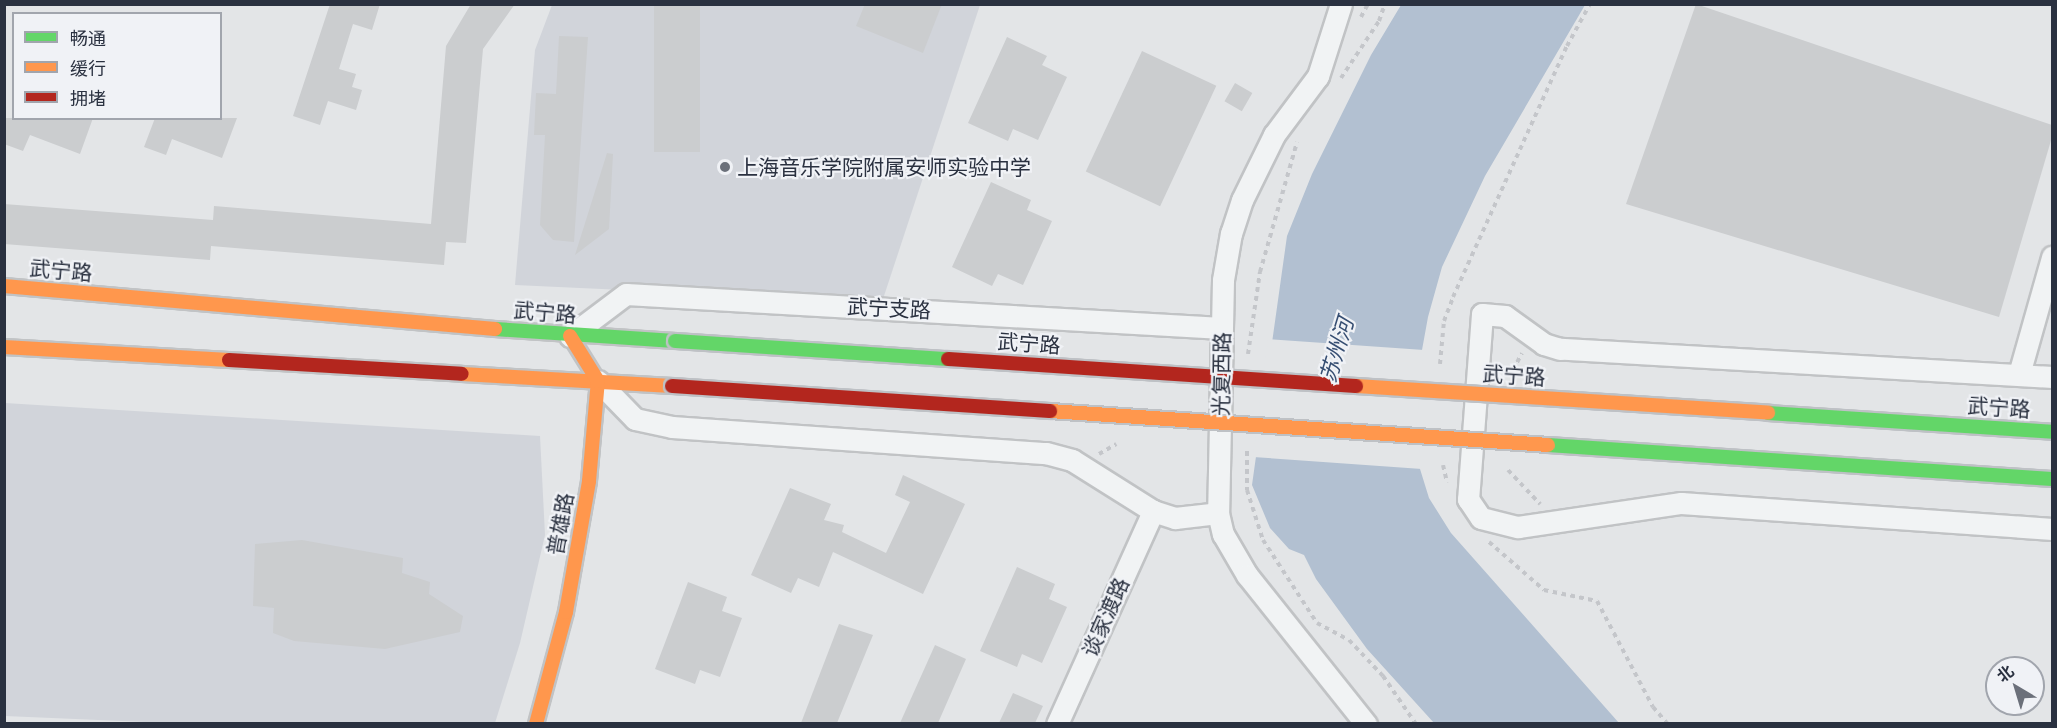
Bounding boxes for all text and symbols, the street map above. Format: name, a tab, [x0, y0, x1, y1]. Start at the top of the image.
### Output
legend	[12, 12, 222, 120]
text: 畅通	[70, 28, 106, 49]
text: 缓行	[70, 58, 106, 79]
text: 拥堵	[70, 88, 106, 109]
place label: 上海音乐学院附属安师实验中学	[737, 154, 1031, 180]
marker: 上海音乐学院附属安师实验中学	[718, 160, 732, 174]
street label: 武宁路	[29, 255, 93, 285]
street label: 武宁支路	[846, 293, 932, 323]
street label: 武宁路	[513, 297, 577, 327]
water label: 苏州河	[1315, 315, 1359, 385]
street label: 武宁路	[997, 328, 1061, 358]
street label: 光复西路	[1208, 332, 1234, 416]
street label: 武宁路	[1482, 360, 1546, 390]
street label: 武宁路	[1967, 392, 2031, 422]
street label: 普雄路	[542, 491, 578, 557]
street label: 谈家渡路	[1076, 574, 1134, 660]
north arrow	[1985, 656, 2045, 716]
text: 北	[1993, 661, 2017, 685]

